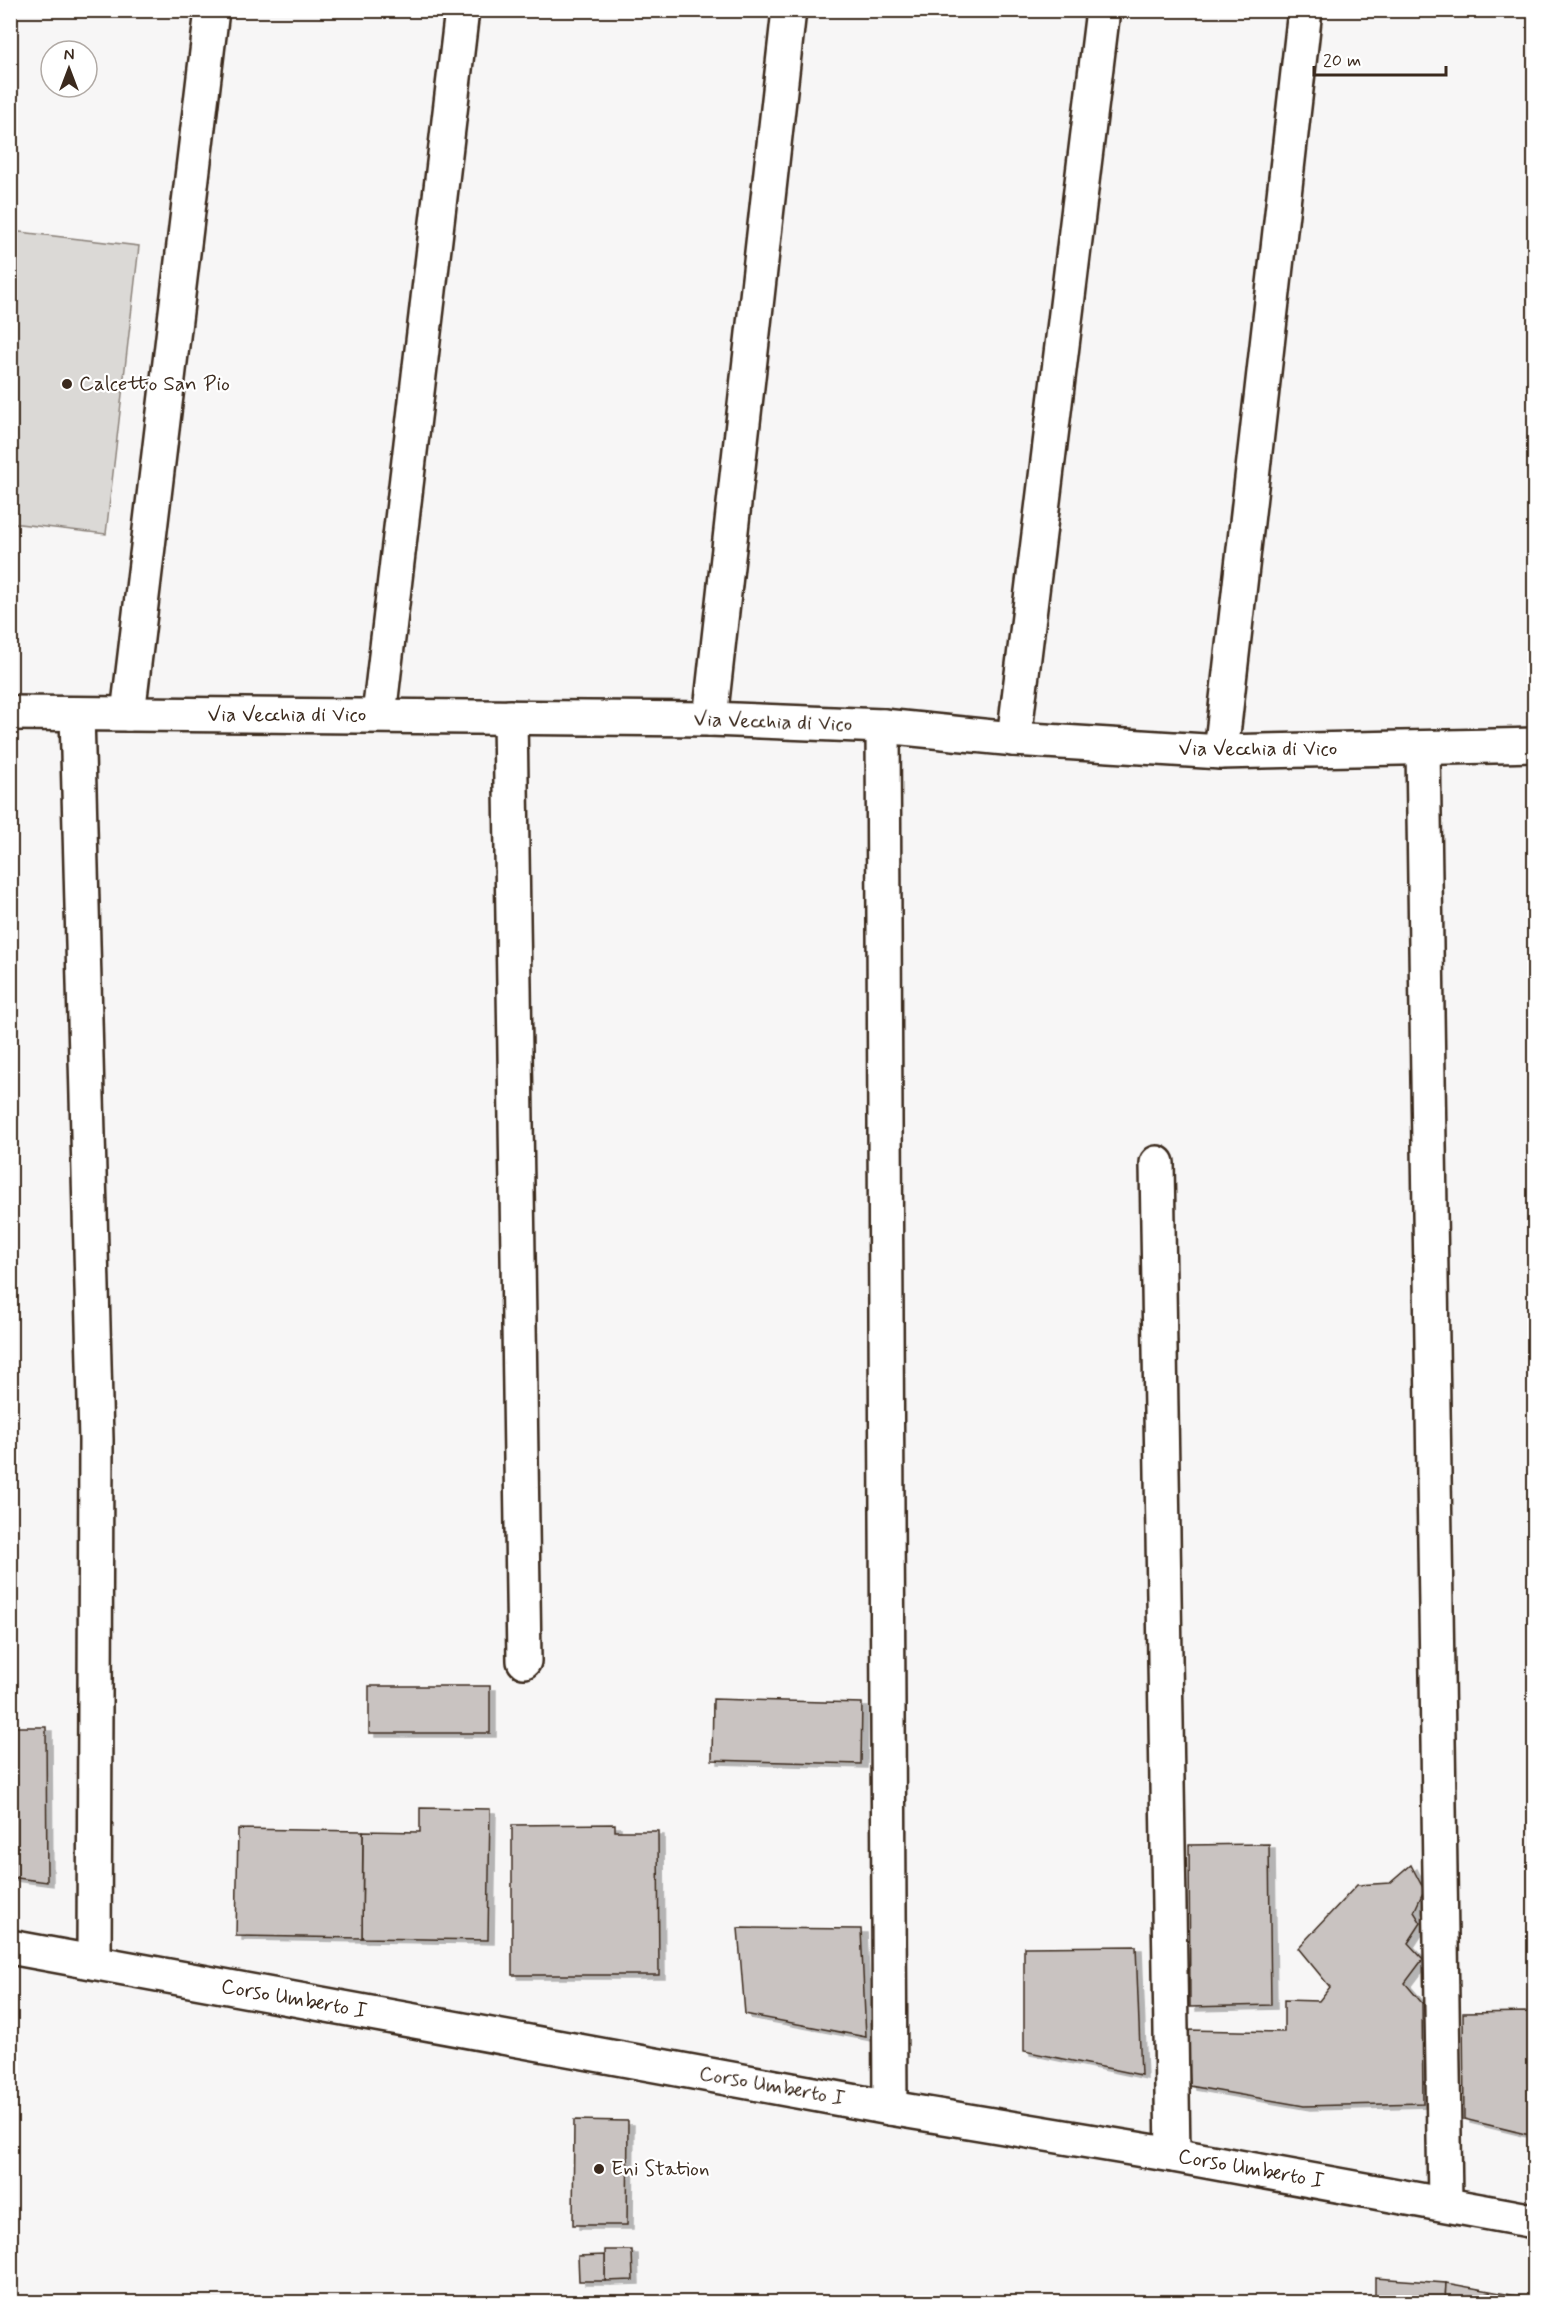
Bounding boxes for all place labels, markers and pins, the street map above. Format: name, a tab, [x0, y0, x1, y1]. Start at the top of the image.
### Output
place label: Calcetto San Pio	[79, 370, 230, 398]
marker: Calcetto San Pio	[60, 377, 74, 391]
place label: Eni Station	[611, 2155, 710, 2183]
marker: Eni Station	[592, 2162, 606, 2176]

